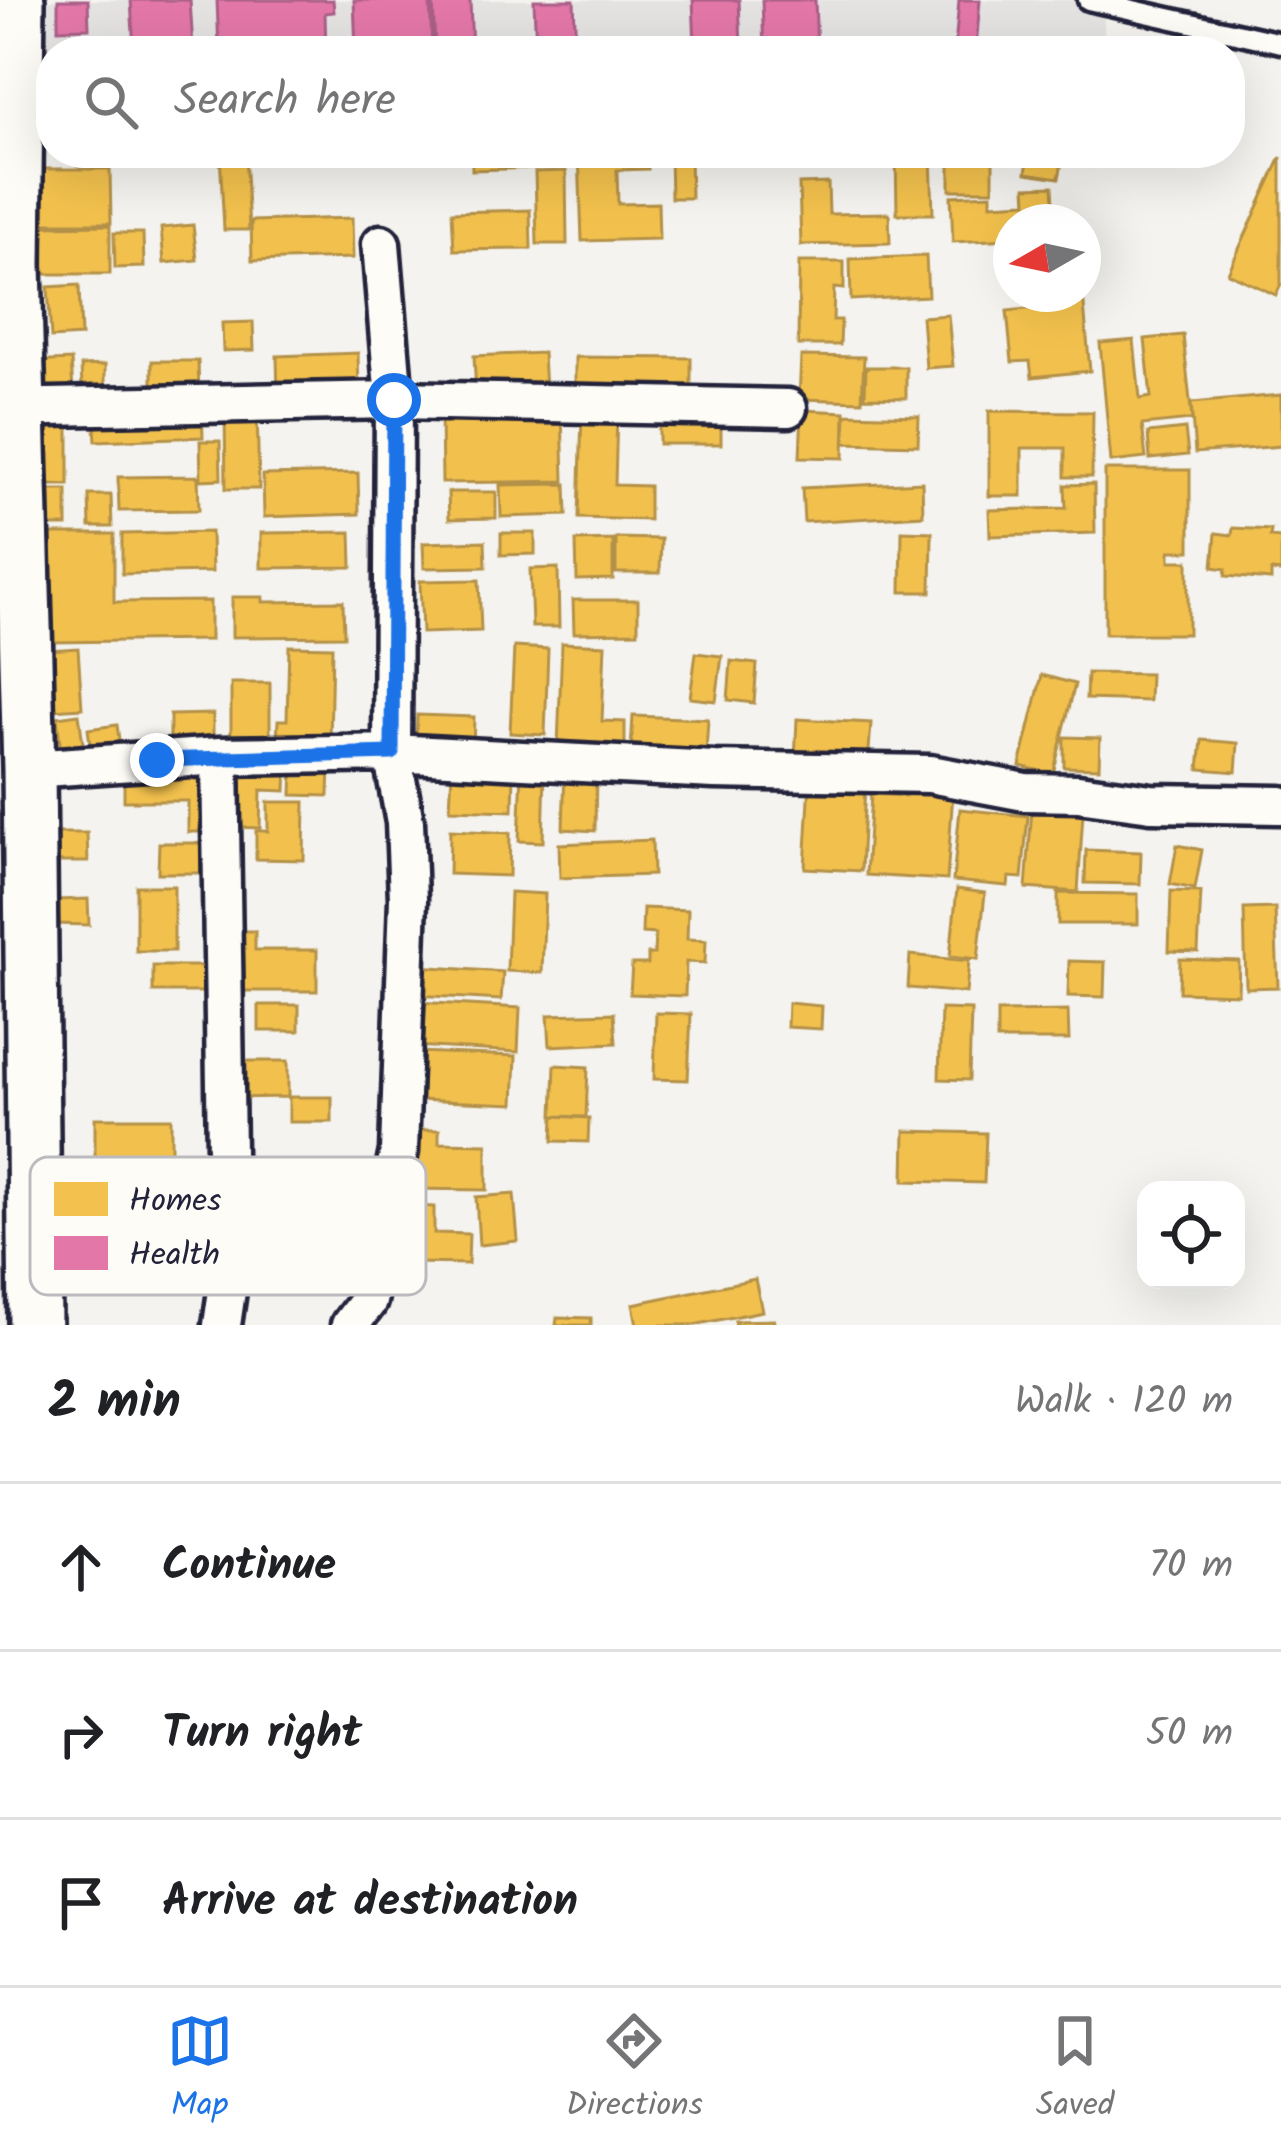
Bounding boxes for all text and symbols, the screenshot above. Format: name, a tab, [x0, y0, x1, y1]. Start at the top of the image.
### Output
search box	[36, 36, 1245, 168]
text: Search here	[174, 66, 396, 138]
icon: search	[78, 69, 144, 135]
north arrow	[993, 204, 1101, 312]
route start	[367, 373, 421, 427]
route end	[130, 733, 184, 787]
legend	[30, 1157, 426, 1295]
text: Homes	[129, 1176, 221, 1229]
map controls	[1137, 1181, 1245, 1289]
button: locate	[1137, 1181, 1245, 1289]
text: Health	[129, 1230, 220, 1283]
text: 2 min	[48, 1363, 181, 1444]
text: Walk · 120 m	[1015, 1372, 1233, 1434]
text: Continue	[162, 1531, 336, 1603]
icon: ahead	[48, 1534, 114, 1600]
text: 70 m	[1149, 1536, 1233, 1598]
text: Turn right	[162, 1699, 362, 1771]
icon: right	[48, 1702, 114, 1768]
text: 50 m	[1146, 1704, 1233, 1766]
text: Arrive at destination	[162, 1867, 578, 1939]
icon: arrive	[48, 1870, 114, 1936]
tab: Map	[167, 2008, 233, 2133]
tab: Directions	[566, 2008, 703, 2133]
tab: Saved	[1036, 2008, 1114, 2133]

